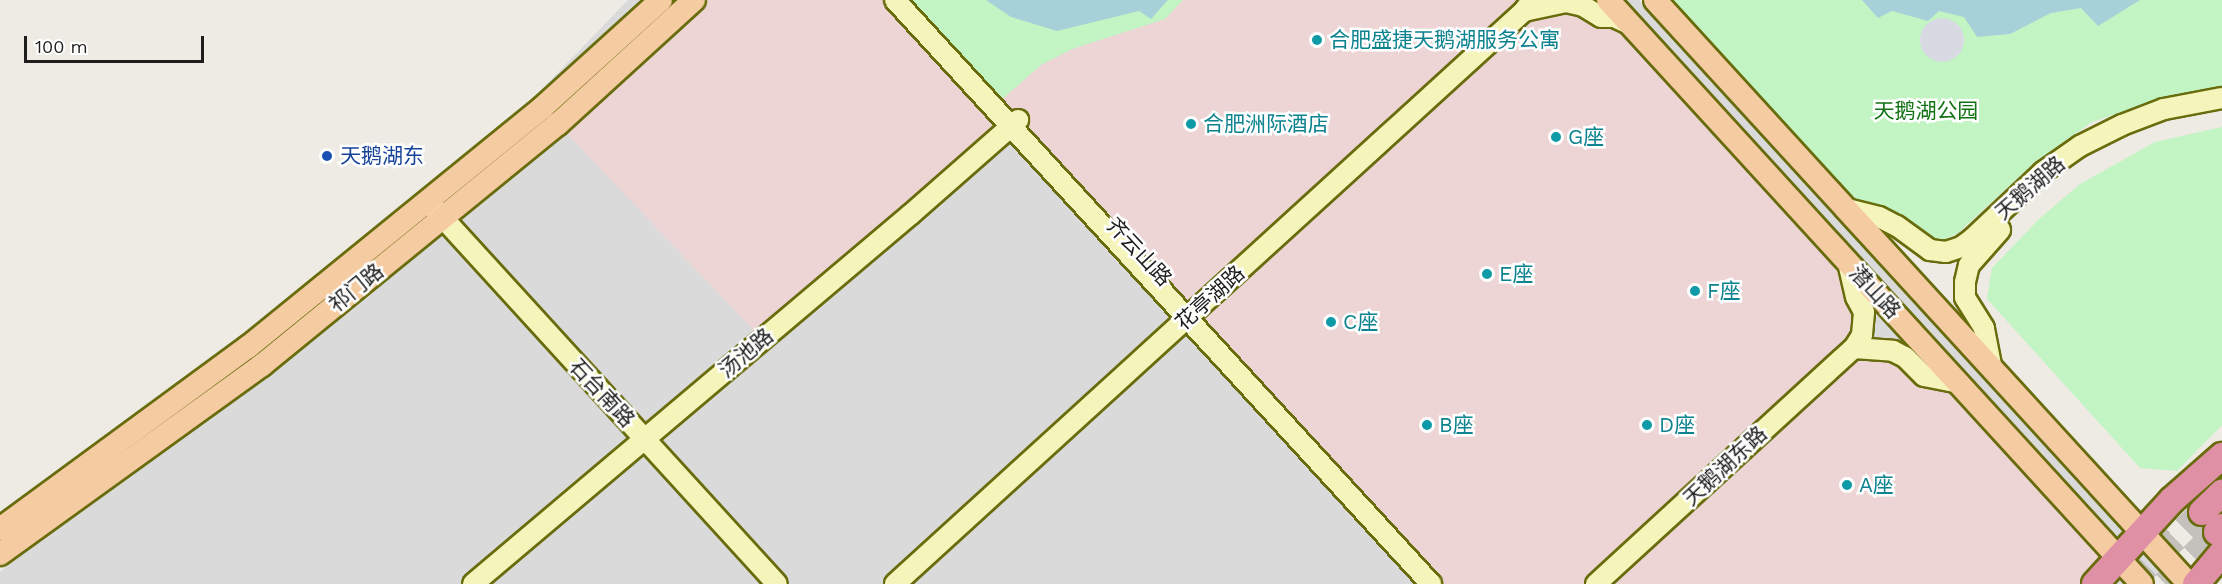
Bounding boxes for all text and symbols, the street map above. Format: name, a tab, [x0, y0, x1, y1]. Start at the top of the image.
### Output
scale bar	[27, 24, 207, 62]
place label: 合肥盛捷天鹅湖服务公寓	[1329, 27, 1560, 53]
marker: 合肥盛捷天鹅湖服务公寓	[1310, 33, 1324, 47]
text: 100 m	[35, 36, 88, 57]
park label: 天鹅湖公园	[1874, 98, 1978, 124]
place label: 合肥洲际酒店	[1203, 111, 1329, 137]
marker: 合肥洲际酒店	[1184, 117, 1198, 131]
place label: G座	[1568, 124, 1604, 150]
marker: G座	[1549, 130, 1563, 144]
place label: 天鹅湖东	[340, 143, 424, 169]
marker: 天鹅湖东	[318, 147, 336, 165]
street label: 天鹅湖路	[1990, 151, 2070, 225]
street label: 齐云山路	[1101, 213, 1177, 291]
street label: 祁门路	[324, 258, 388, 318]
street label: 潜山路	[1844, 260, 1906, 324]
street label: 花亭湖路	[1170, 261, 1250, 335]
place label: E座	[1499, 261, 1533, 287]
marker: E座	[1480, 267, 1494, 281]
place label: F座	[1707, 278, 1741, 304]
marker: F座	[1688, 284, 1702, 298]
place label: C座	[1343, 309, 1378, 335]
marker: C座	[1324, 315, 1338, 329]
street label: 汤池路	[714, 323, 778, 383]
street label: 石台南路	[564, 354, 640, 432]
place label: B座	[1439, 412, 1474, 438]
place label: D座	[1659, 412, 1695, 438]
marker: B座	[1420, 418, 1434, 432]
marker: D座	[1640, 418, 1654, 432]
street label: 天鹅湖东路	[1678, 421, 1772, 511]
place label: A座	[1859, 472, 1894, 498]
marker: A座	[1840, 478, 1854, 492]

